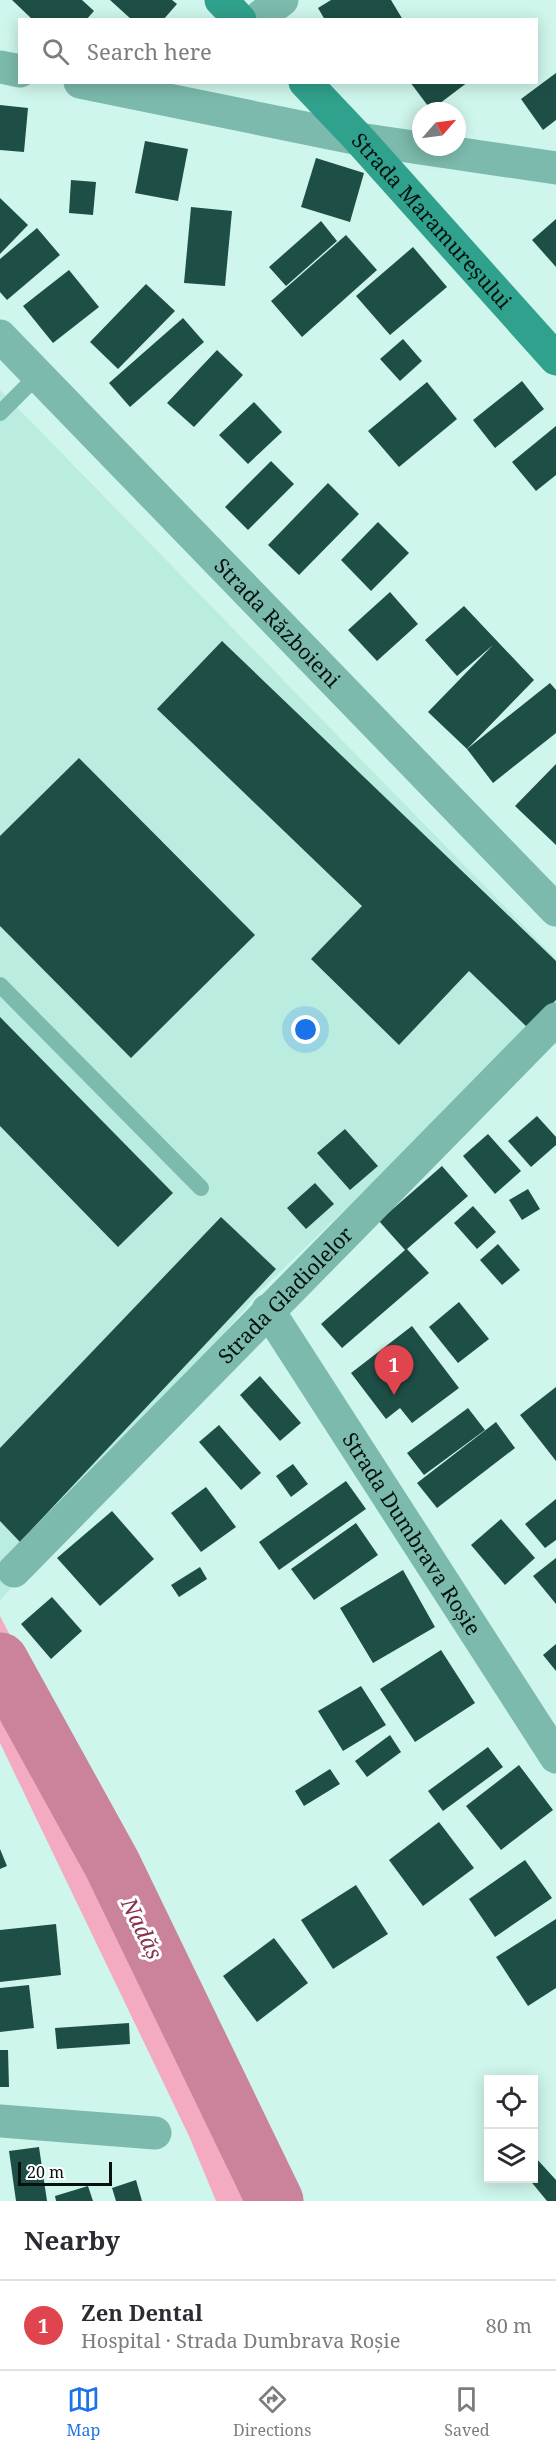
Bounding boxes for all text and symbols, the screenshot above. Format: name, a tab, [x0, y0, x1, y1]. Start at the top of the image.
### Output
search box	[18, 18, 538, 84]
icon: search	[39, 35, 72, 68]
text: Search here	[87, 36, 212, 66]
north arrow	[412, 102, 466, 156]
street label: Strada Maramureșului	[346, 127, 518, 315]
street label: Strada Războieni	[208, 552, 347, 694]
your location	[291, 1015, 320, 1044]
street label: Strada Gladiolelor	[211, 1220, 359, 1370]
pin: 1	[374, 1346, 414, 1395]
street label: Strada Dumbrava Roșie	[336, 1427, 488, 1640]
water label: Nadăș	[115, 1891, 171, 1964]
map controls	[484, 2075, 538, 2183]
button: locate	[484, 2075, 538, 2129]
button: layers	[484, 2129, 538, 2183]
scale bar	[18, 2159, 112, 2186]
text: 20 m	[27, 2161, 64, 2183]
text: Nearby	[24, 2222, 120, 2258]
text: Zen Dental	[81, 2297, 203, 2327]
text: 1	[38, 2312, 49, 2339]
text: 80 m	[486, 2312, 532, 2339]
text: Hospital · Strada Dumbrava Roșie	[81, 2327, 400, 2354]
tab: Map	[66, 2383, 100, 2441]
tab: Directions	[233, 2383, 311, 2441]
tab: Saved	[444, 2383, 490, 2441]

